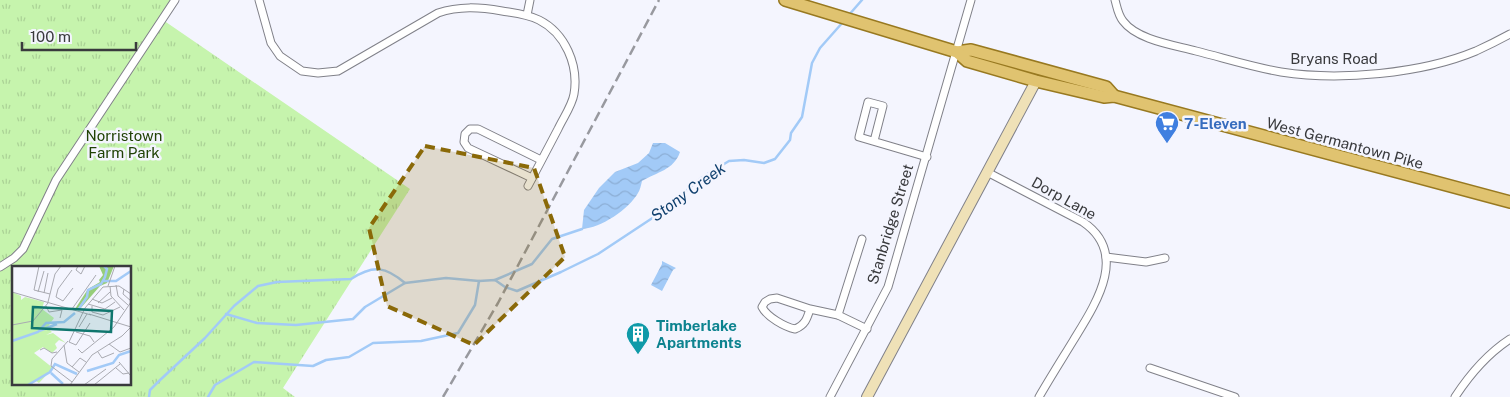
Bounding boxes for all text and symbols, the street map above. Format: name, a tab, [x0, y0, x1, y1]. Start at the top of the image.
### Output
scale bar	[22, 20, 136, 52]
text: 100 m	[30, 28, 71, 45]
street label: Bryans Road	[1290, 50, 1378, 67]
supermarket icon: 7-Eleven	[1154, 110, 1180, 144]
street label: West Germantown Pike	[1265, 114, 1425, 172]
place label: 7-Eleven	[1184, 115, 1247, 132]
park label: Norristown Farm Park	[86, 127, 162, 161]
water label: Stony Creek	[647, 158, 729, 226]
street label: Stanbridge Street	[864, 162, 916, 286]
street label: Dorp Lane	[1029, 173, 1099, 223]
inset map	[12, 266, 131, 384]
place label: Timberlake Apartments	[656, 317, 742, 351]
building icon: Timberlake Apartments	[625, 321, 651, 355]

